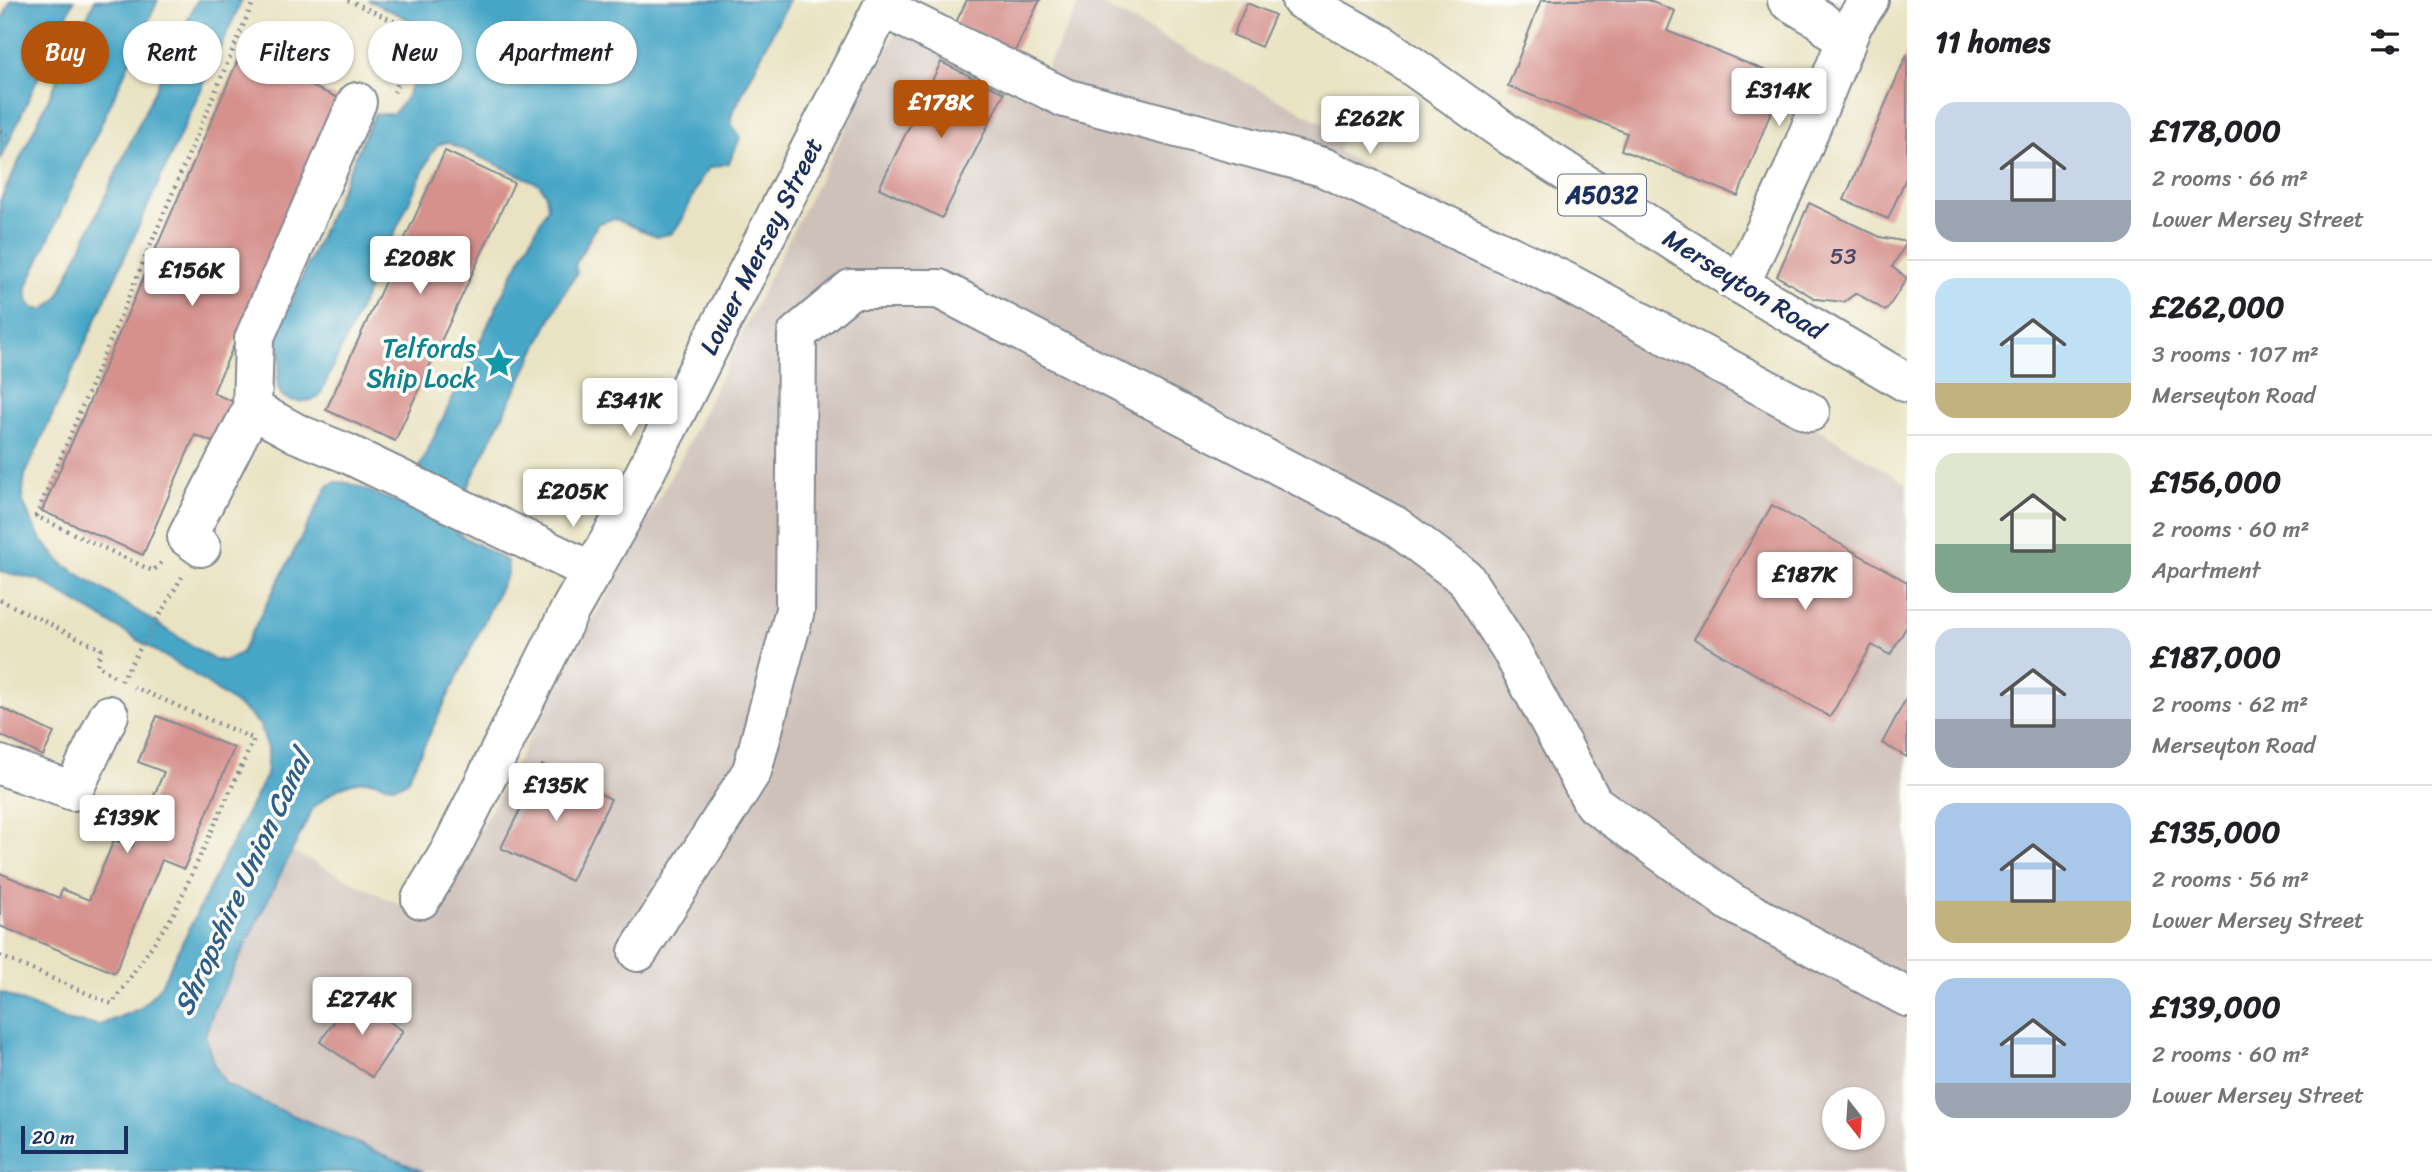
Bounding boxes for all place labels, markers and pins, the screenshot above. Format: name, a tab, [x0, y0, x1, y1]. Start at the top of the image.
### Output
pin: £314K	[1730, 68, 1828, 128]
pin: £178K	[892, 80, 990, 140]
pin: £262K	[1321, 96, 1419, 156]
pin: £208K	[371, 236, 469, 296]
pin: £156K	[143, 248, 241, 308]
place label: Telfords Ship Lock	[366, 325, 476, 401]
place icon: Telfords Ship Lock	[482, 346, 516, 380]
pin: £341K	[581, 378, 679, 438]
pin: £205K	[524, 470, 622, 529]
pin: £187K	[1756, 552, 1854, 612]
pin: £135K	[507, 764, 605, 823]
pin: £139K	[78, 796, 176, 855]
pin: £274K	[313, 978, 411, 1037]

